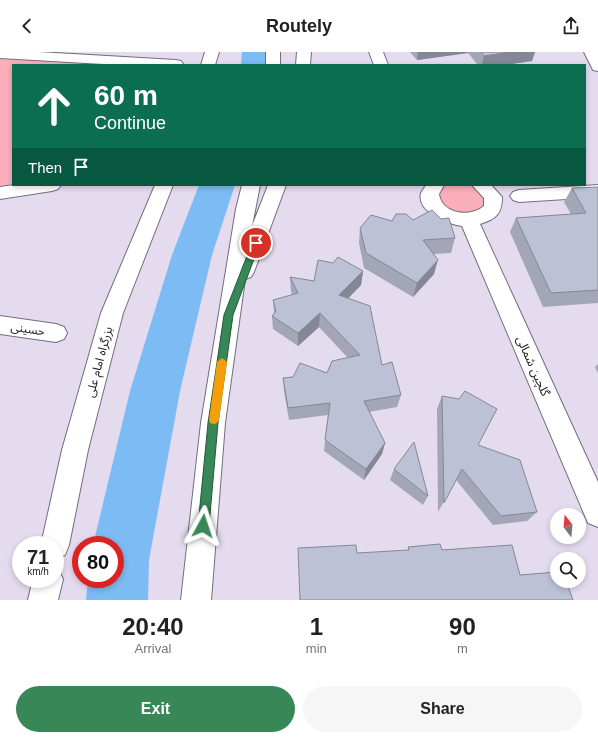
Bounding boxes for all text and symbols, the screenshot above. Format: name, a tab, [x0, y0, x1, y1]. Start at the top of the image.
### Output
icon: back	[16, 15, 38, 37]
icon: share	[560, 15, 582, 37]
text: Routely	[266, 16, 332, 36]
icon: ahead	[28, 80, 80, 132]
text: 60 m	[94, 80, 158, 111]
text: Continue	[94, 113, 166, 133]
icon: arrive	[70, 156, 92, 178]
text: Then	[28, 159, 62, 176]
pin	[239, 226, 273, 260]
icon: arrive	[245, 232, 267, 254]
street label: حسینی	[10, 320, 46, 338]
street label: بزرگراه امام علی	[83, 325, 117, 399]
street label: گلچین شمالی	[513, 334, 553, 400]
position arrow	[182, 505, 224, 547]
north arrow	[550, 508, 586, 544]
map controls	[550, 508, 586, 588]
speed limit sign: 80	[72, 536, 124, 588]
text: 71	[27, 546, 49, 568]
button: search	[550, 552, 586, 588]
text: km/h	[27, 566, 49, 577]
text: 20:40	[122, 613, 184, 640]
text: 1	[310, 613, 323, 640]
text: 90	[449, 613, 476, 640]
text: Arrival	[135, 641, 171, 656]
text: min	[306, 641, 327, 656]
text: m	[457, 641, 468, 656]
button: Exit	[16, 686, 295, 732]
button: Share	[303, 686, 582, 732]

